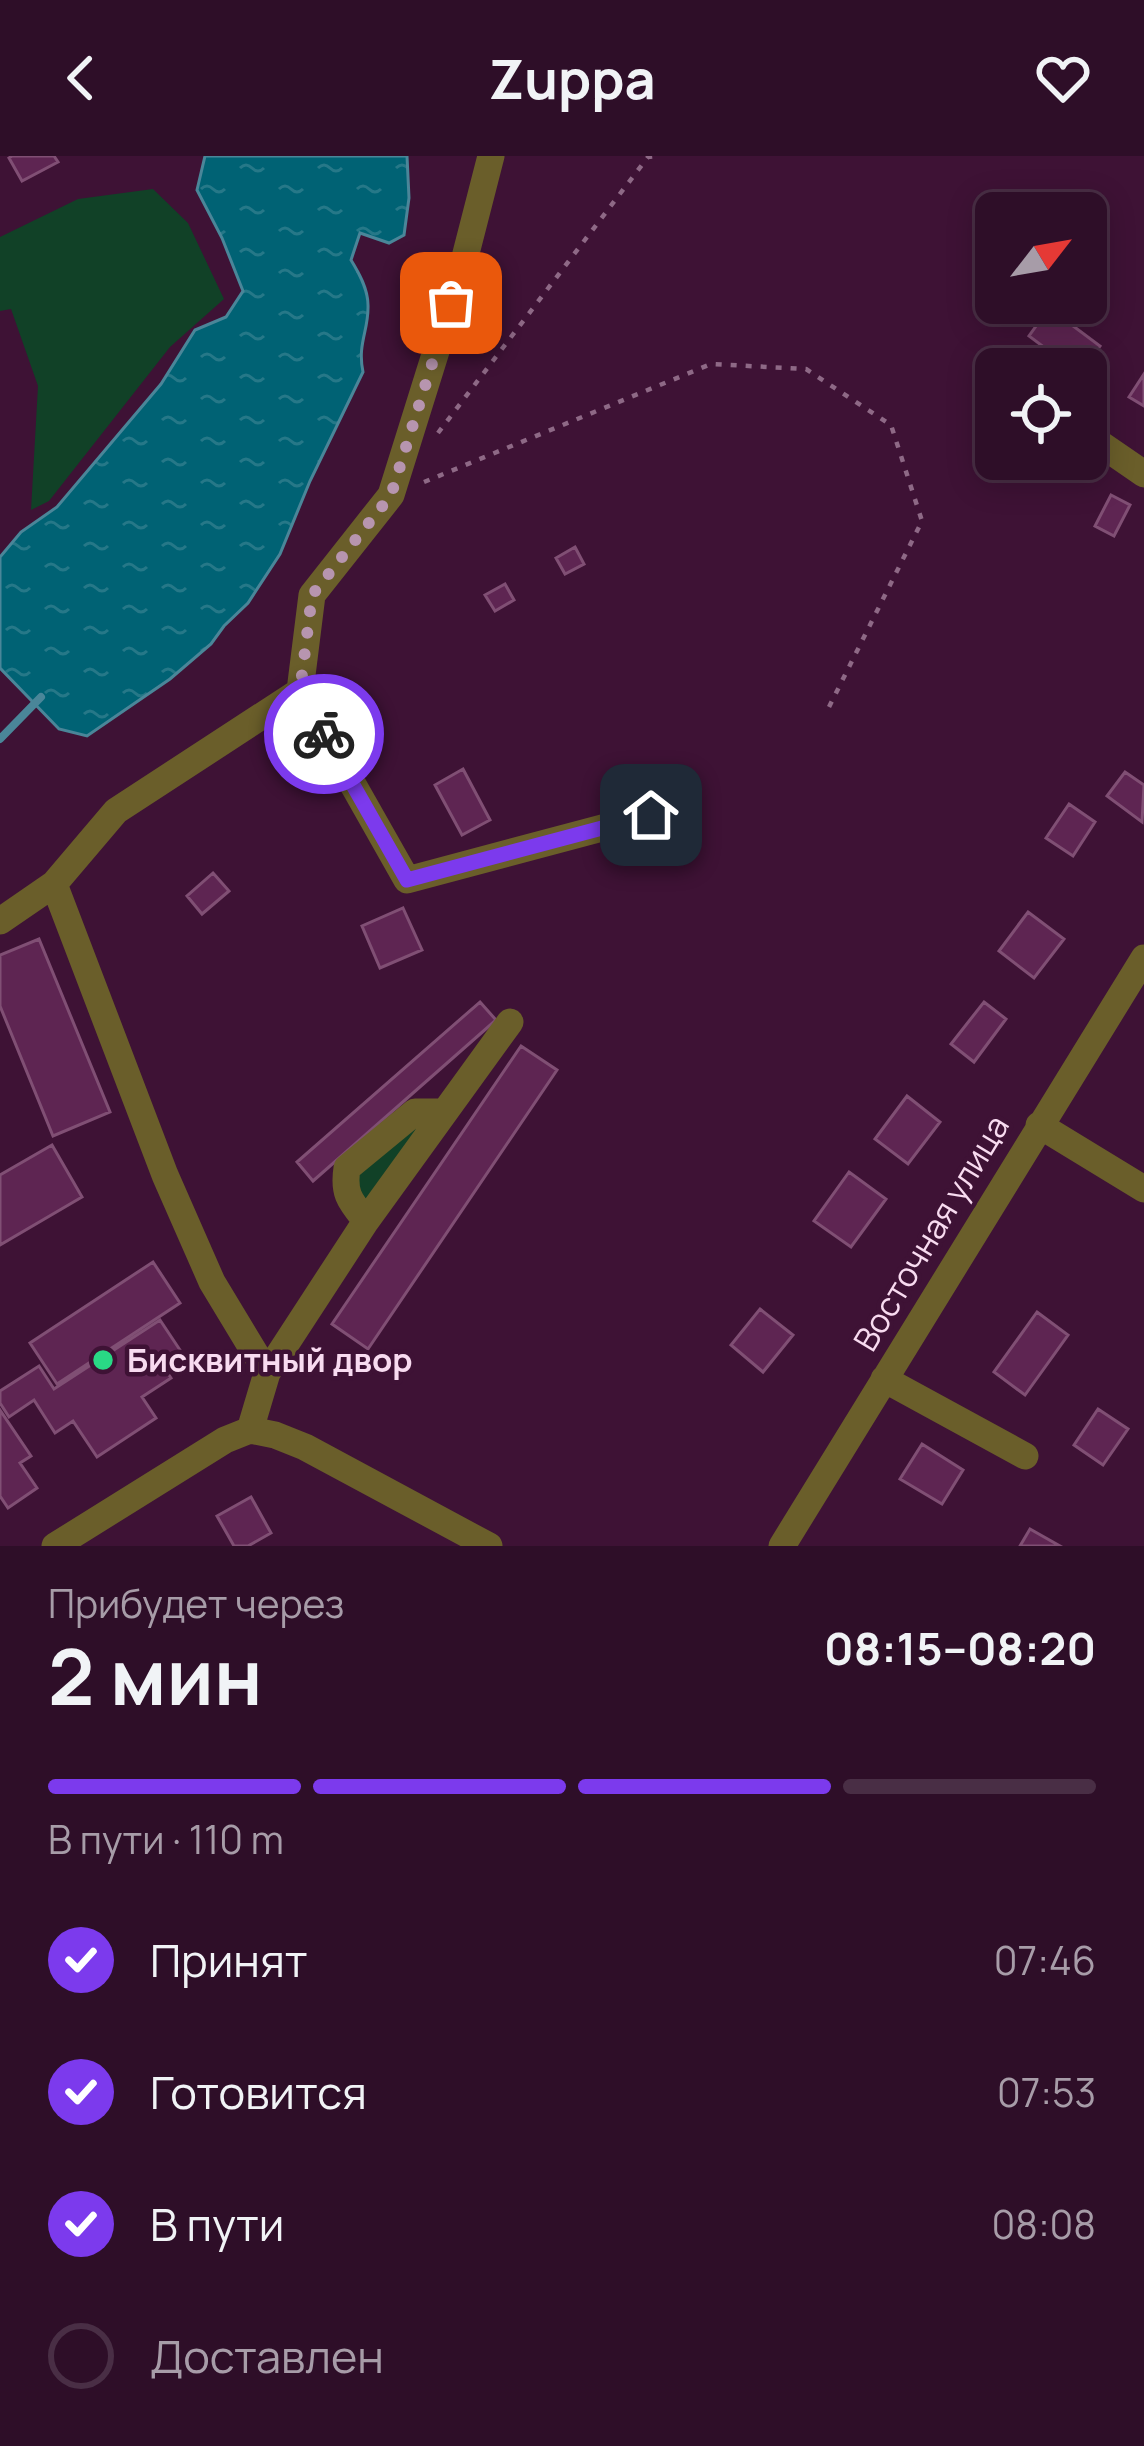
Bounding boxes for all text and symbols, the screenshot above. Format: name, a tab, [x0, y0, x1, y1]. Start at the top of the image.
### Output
text: Zuppa	[488, 41, 656, 115]
icon: back	[48, 45, 114, 111]
icon: heart	[1030, 45, 1096, 111]
north arrow	[975, 192, 1107, 324]
map controls	[975, 192, 1107, 480]
pin	[400, 252, 502, 354]
icon: bag	[418, 270, 484, 336]
button: locate	[975, 348, 1107, 480]
courier	[264, 674, 384, 794]
icon: bike	[291, 701, 357, 767]
pin	[600, 764, 702, 866]
icon: home	[618, 782, 684, 848]
street label: Восточная улица	[842, 1107, 1019, 1359]
place label: Бисквитный двор	[127, 1337, 413, 1382]
marker: Бисквитный двор	[90, 1347, 116, 1373]
text: Прибудет через	[48, 1576, 344, 1630]
text: 08:15–08:20	[824, 1617, 1096, 1679]
text: 2 мин	[48, 1622, 263, 1728]
text: В пути · 110 m	[48, 1812, 284, 1866]
icon: check	[48, 1927, 114, 1993]
text: Принят	[150, 1929, 308, 1991]
text: 07:46	[994, 1933, 1096, 1987]
icon: check	[48, 2059, 114, 2125]
text: Готовится	[150, 2061, 367, 2123]
text: 07:53	[997, 2065, 1096, 2119]
icon: check	[48, 2191, 114, 2257]
text: В пути	[150, 2193, 284, 2255]
text: 08:08	[991, 2197, 1096, 2251]
text: Доставлен	[150, 2325, 384, 2387]

